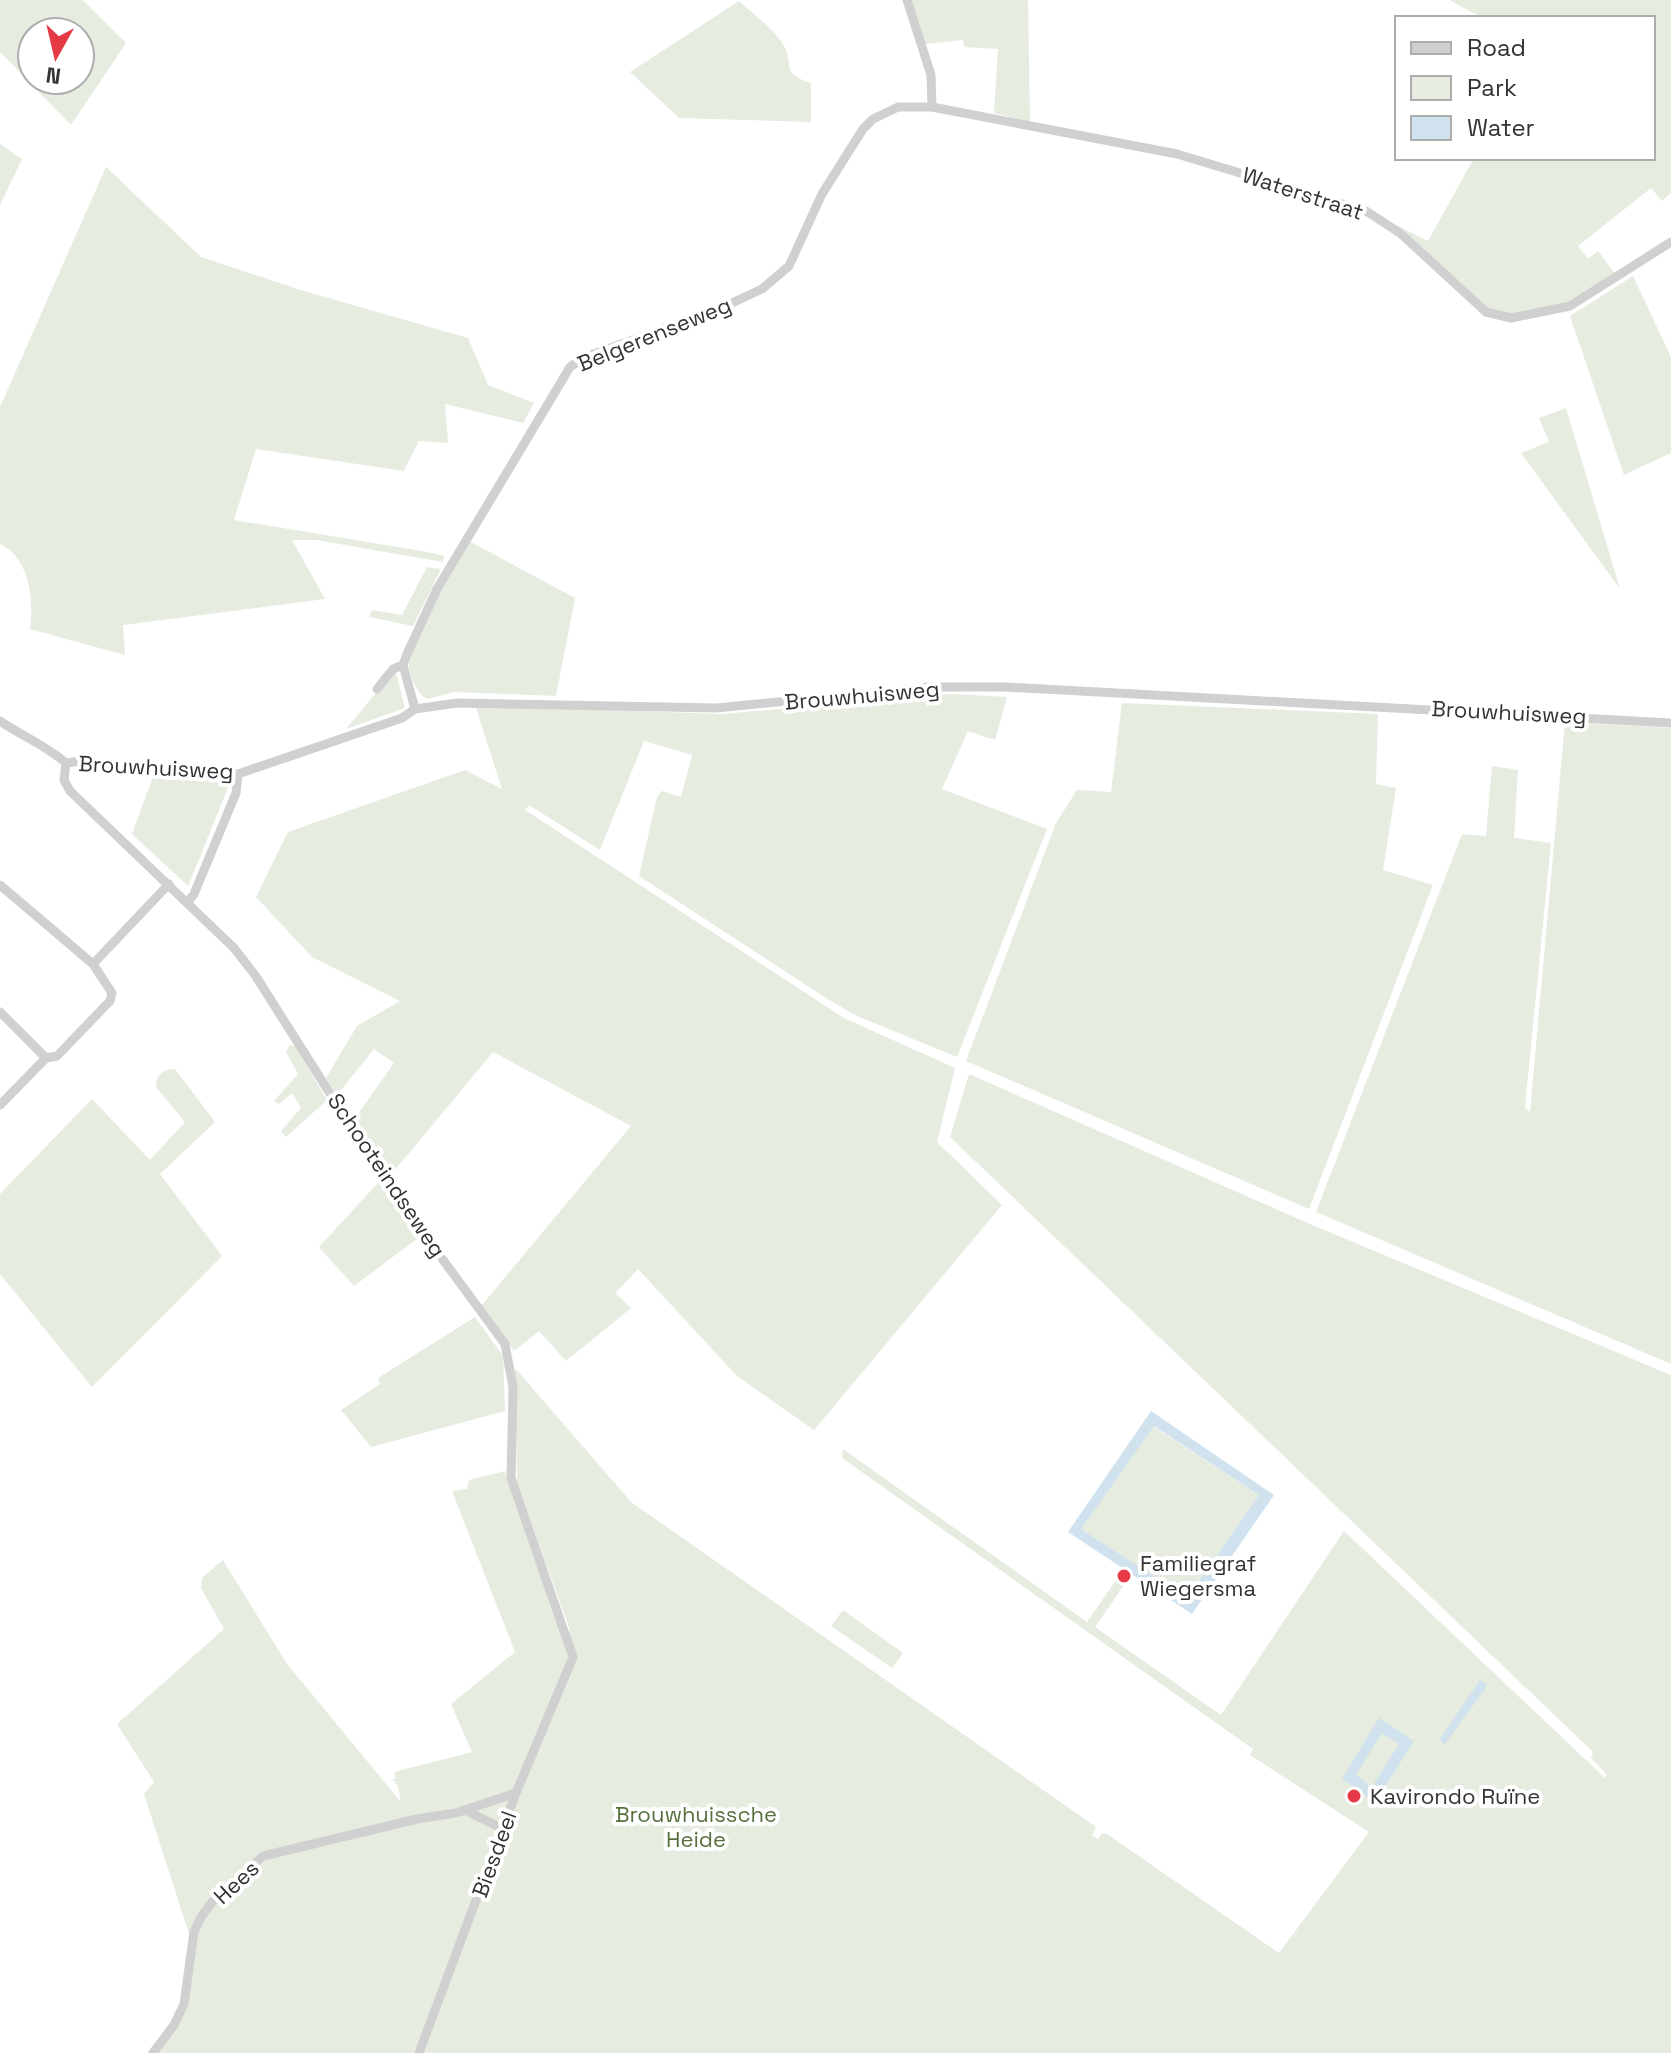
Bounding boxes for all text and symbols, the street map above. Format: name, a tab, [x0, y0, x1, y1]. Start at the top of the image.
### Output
north arrow	[16, 16, 96, 96]
legend	[1395, 16, 1655, 160]
text: Road	[1467, 32, 1526, 63]
text: N	[44, 61, 62, 91]
text: Park	[1467, 72, 1517, 103]
text: Water	[1467, 112, 1535, 143]
street label: Waterstraat	[1239, 160, 1367, 226]
street label: Belgerenseweg	[573, 290, 735, 378]
street label: Brouwhuisweg	[783, 674, 941, 716]
street label: Brouwhuisweg	[1431, 694, 1587, 730]
street label: Brouwhuisweg	[78, 749, 234, 785]
street label: Schooteindseweg	[322, 1088, 452, 1262]
place label: Familiegraf Wiegersma	[1140, 1549, 1256, 1602]
marker: Familiegraf Wiegersma	[1115, 1567, 1133, 1585]
place label: Kavirondo Ruïne	[1370, 1782, 1540, 1810]
marker: Kavirondo Ruïne	[1345, 1787, 1363, 1805]
park label: Brouwhuissche Heide	[615, 1800, 777, 1853]
street label: Biesdeel	[465, 1807, 523, 1901]
street label: Hees	[207, 1854, 265, 1910]

